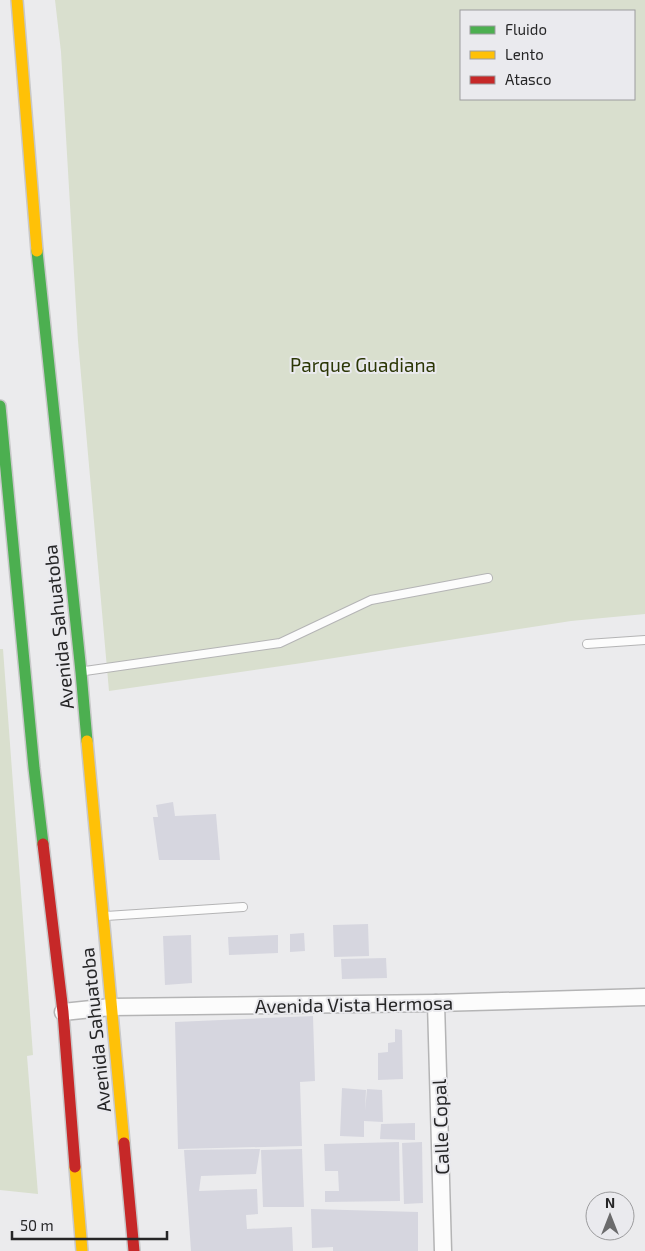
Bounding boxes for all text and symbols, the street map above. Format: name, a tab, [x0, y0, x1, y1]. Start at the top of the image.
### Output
legend	[460, 10, 635, 100]
text: Fluido	[505, 20, 547, 38]
text: Lento	[505, 45, 544, 63]
text: Atasco	[505, 70, 551, 88]
park label: Parque Guadiana	[290, 353, 436, 376]
street label: Avenida Sahuatoba	[38, 543, 78, 711]
street label: Avenida Sahuatoba	[75, 946, 115, 1114]
street label: Avenida Vista Hermosa	[255, 991, 453, 1017]
street label: Calle Copal	[427, 1078, 453, 1175]
north arrow	[585, 1191, 635, 1241]
text: N	[605, 1194, 615, 1211]
scale bar	[12, 1208, 168, 1240]
text: 50 m	[20, 1216, 54, 1234]

